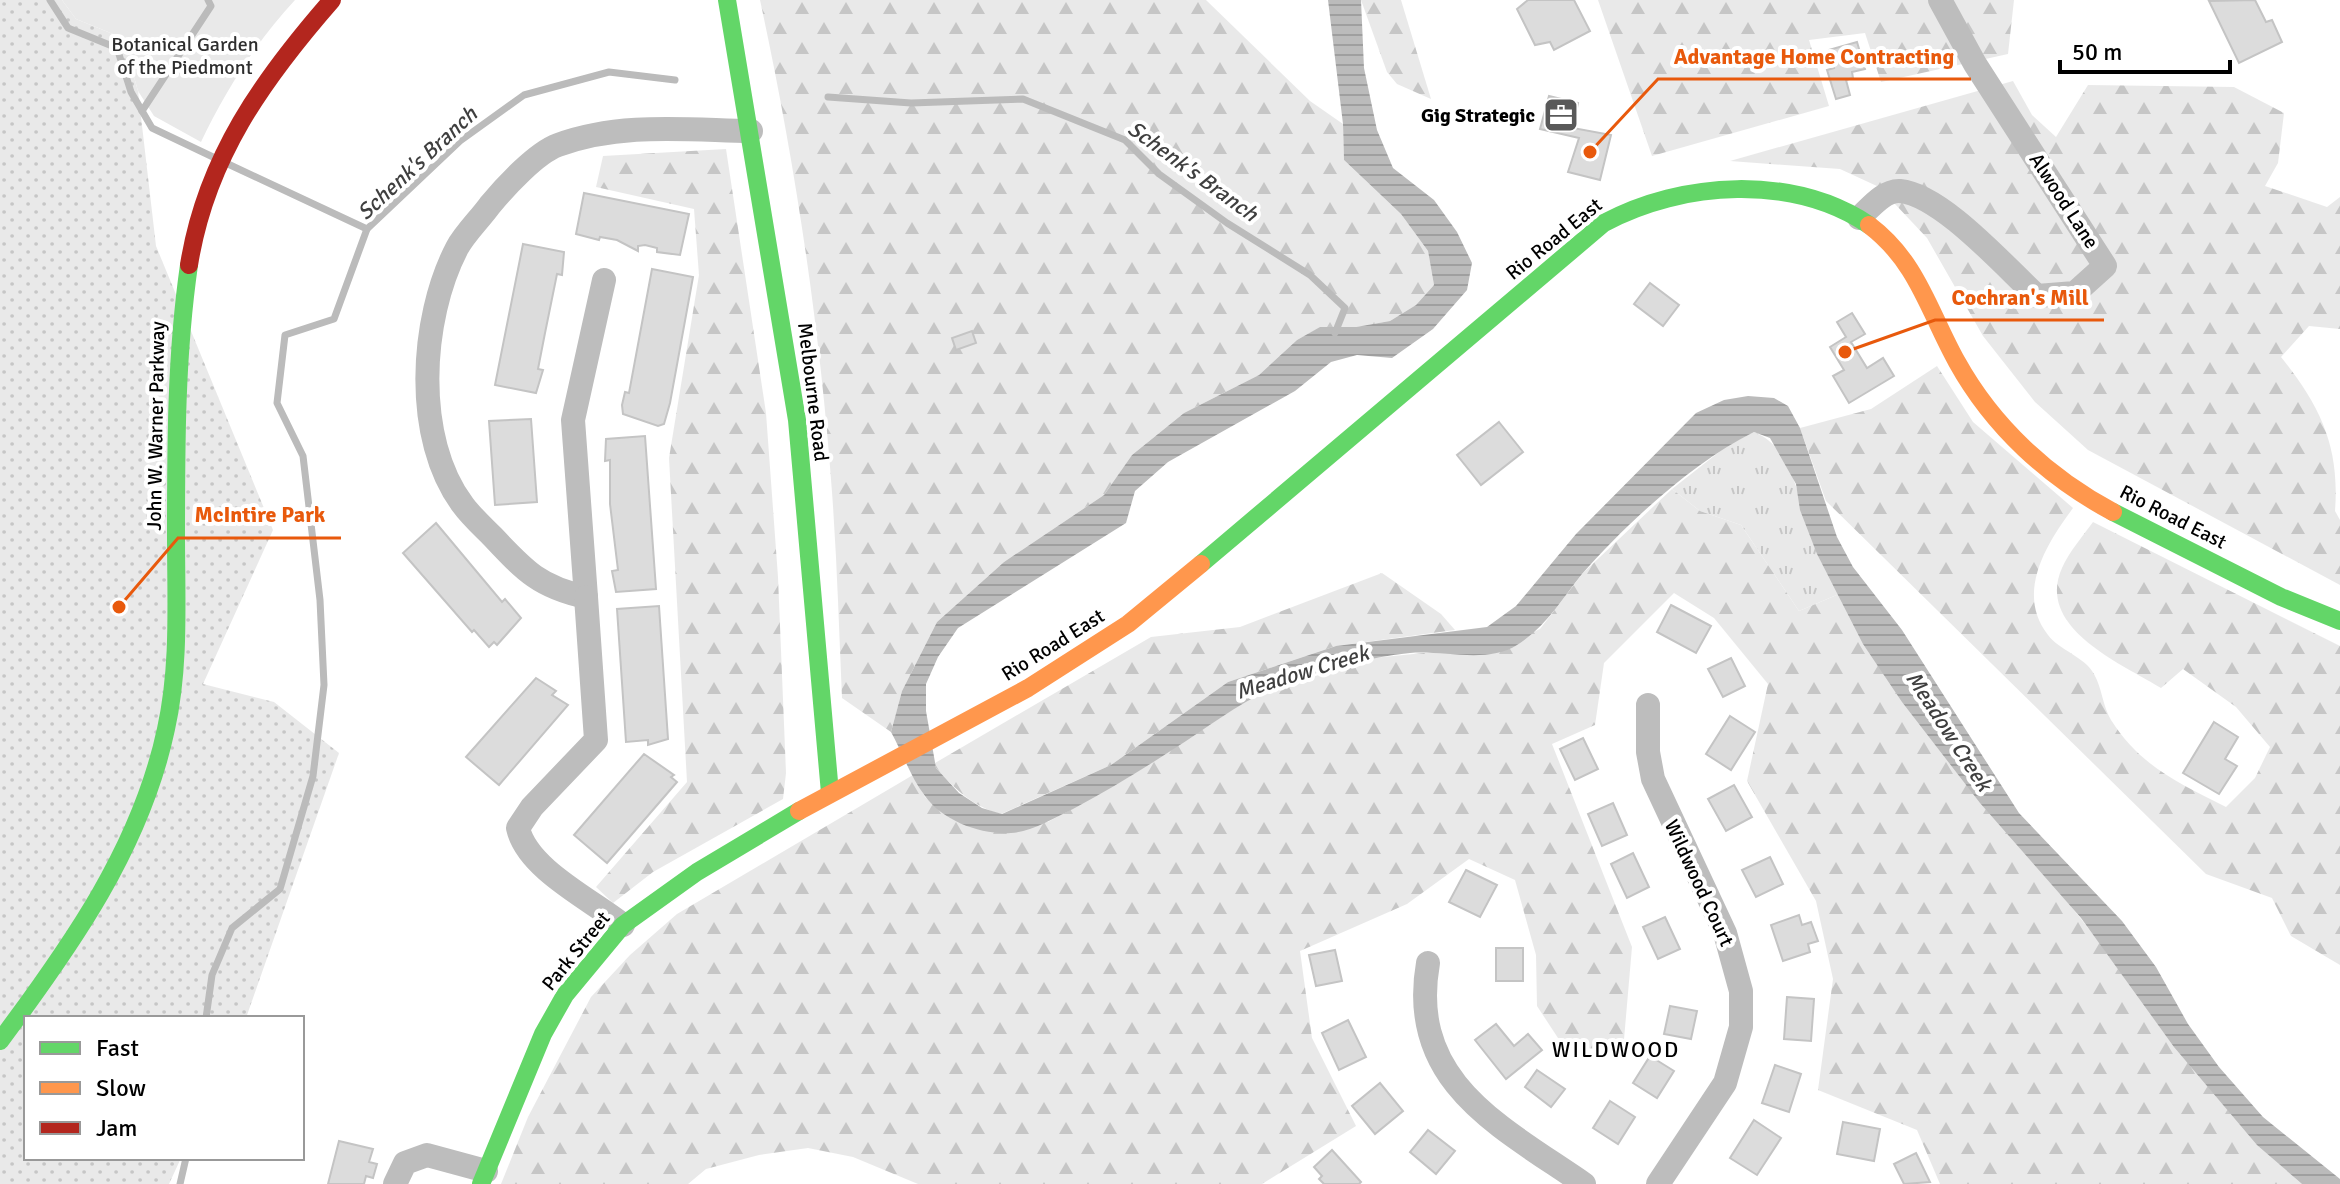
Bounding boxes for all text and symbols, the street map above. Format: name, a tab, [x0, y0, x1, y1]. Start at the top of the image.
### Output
scale bar	[2060, 24, 2230, 74]
park label: Botanical Garden of the Piedmont	[111, 32, 259, 80]
callout: Advantage Home Contracting	[1658, 33, 1971, 79]
text: 50 m	[2072, 37, 2122, 67]
text: Advantage Home Contracting	[1674, 43, 1954, 70]
office icon: Gig Strategic	[1542, 96, 1580, 134]
water label: Schenk's Branch	[351, 100, 483, 225]
place label: Gig Strategic	[1421, 103, 1535, 128]
water label: Schenk's Branch	[1123, 115, 1264, 228]
street label: Alwood Lane	[2024, 148, 2104, 254]
street label: Rio Road East	[1501, 193, 1607, 285]
callout: Cochran's Mill	[1935, 274, 2104, 320]
text: Cochran's Mill	[1951, 284, 2089, 311]
street label: John W. Warner Parkway	[142, 320, 170, 531]
street label: Melbourne Road	[792, 321, 834, 463]
street label: Rio Road East	[2115, 479, 2231, 555]
callout: McIntire Park	[178, 492, 341, 538]
text: McIntire Park	[195, 501, 326, 528]
street label: Rio Road East	[997, 604, 1109, 686]
water label: Meadow Creek	[1232, 638, 1374, 705]
water label: Meadow Creek	[1900, 666, 1999, 798]
street label: Wildwood Court	[1659, 816, 1739, 950]
street label: Park Street	[536, 906, 616, 996]
legend	[24, 1016, 304, 1160]
text: Fast	[96, 1033, 139, 1063]
district label: WILDWOOD	[1552, 1036, 1680, 1063]
text: Slow	[96, 1073, 146, 1103]
text: Jam	[96, 1113, 137, 1143]

